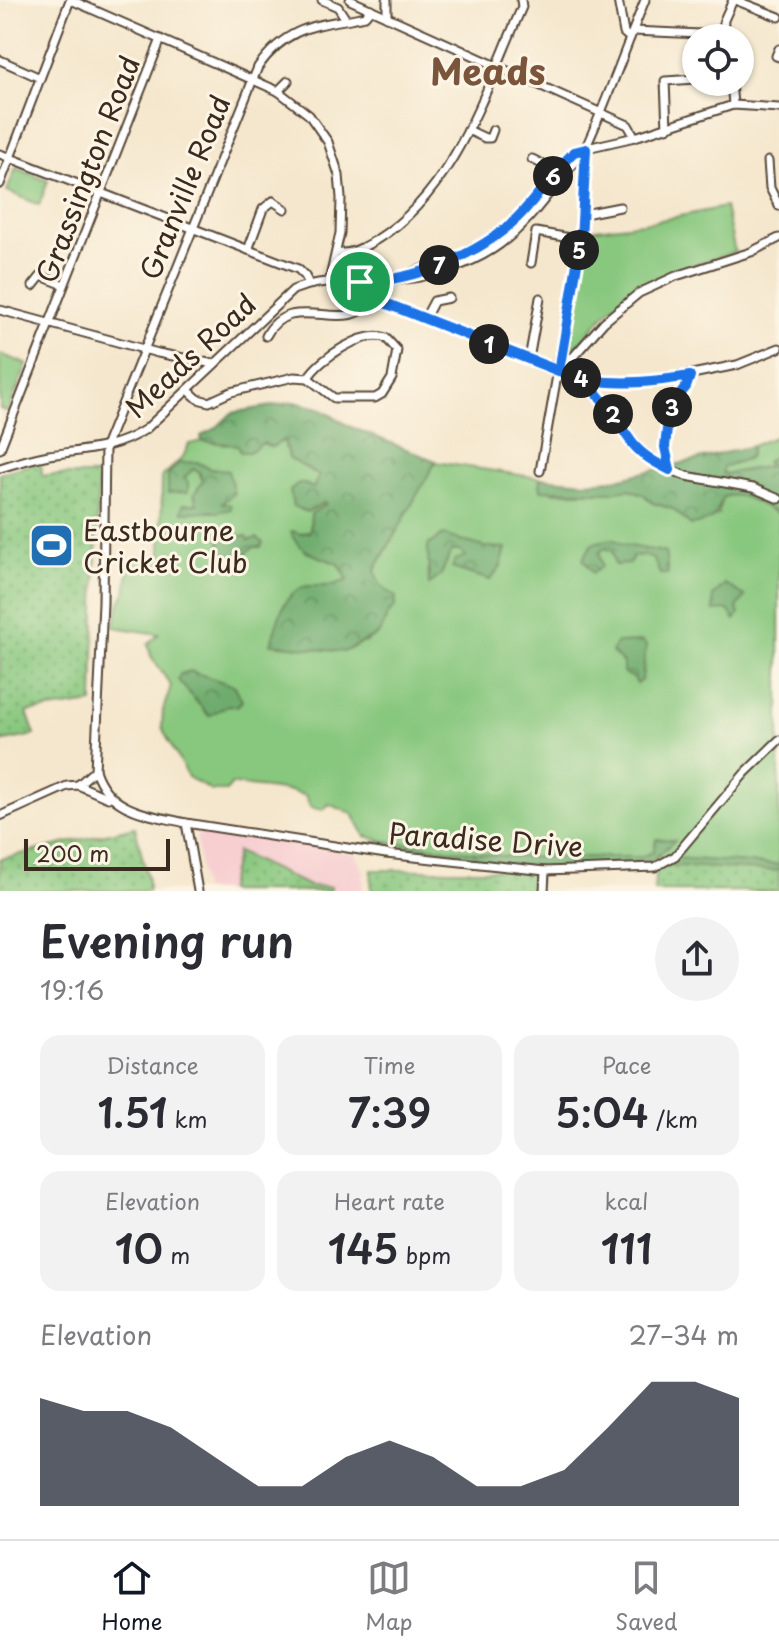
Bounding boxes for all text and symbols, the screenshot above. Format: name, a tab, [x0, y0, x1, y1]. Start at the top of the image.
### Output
map controls	[682, 24, 754, 96]
button: locate	[682, 24, 754, 96]
district label: Meads	[430, 43, 546, 97]
street label: Grassington Road	[24, 49, 150, 289]
street label: Granville Road	[127, 88, 241, 286]
pin: 6	[533, 156, 573, 196]
text: 6	[545, 159, 561, 192]
pin: 5	[559, 230, 599, 270]
text: 5	[572, 233, 586, 266]
pin: 7	[419, 245, 459, 285]
pin	[326, 248, 394, 316]
text: 7	[433, 248, 445, 281]
icon: arrive	[338, 260, 382, 304]
street label: Meads Road	[115, 283, 265, 427]
pin: 1	[469, 324, 509, 364]
text: 1	[484, 327, 494, 360]
pin: 4	[561, 358, 601, 398]
text: 4	[574, 361, 588, 394]
pin: 3	[652, 387, 692, 427]
text: 3	[665, 390, 679, 423]
pin: 2	[593, 394, 633, 434]
text: 2	[605, 397, 621, 430]
place label: Eastbourne Cricket Club	[83, 508, 247, 583]
sports icon: Eastbourne Cricket Club	[28, 521, 76, 569]
street label: Paradise Drive	[387, 811, 585, 867]
scale bar	[24, 835, 170, 871]
text: 200 m	[36, 836, 109, 869]
text: Evening run	[40, 907, 294, 973]
button: share	[655, 917, 739, 1001]
text: 19:16	[40, 970, 104, 1009]
text: Distance	[106, 1048, 199, 1081]
text: Time	[364, 1048, 416, 1081]
text: Pace	[602, 1048, 651, 1081]
text: 1.51	[97, 1081, 167, 1142]
text: 7:39	[348, 1081, 431, 1142]
text: 5:04	[555, 1081, 649, 1142]
text: km	[167, 1102, 208, 1135]
text: /km	[649, 1102, 698, 1135]
text: Elevation	[105, 1184, 200, 1217]
text: Heart rate	[334, 1184, 445, 1217]
text: kcal	[605, 1184, 648, 1217]
text: 10	[115, 1217, 163, 1278]
text: 145	[328, 1217, 399, 1278]
text: 111	[601, 1217, 652, 1278]
text: m	[163, 1238, 190, 1271]
text: bpm	[399, 1238, 451, 1271]
text: Elevation	[40, 1315, 152, 1354]
text: 27–34 m	[629, 1315, 739, 1354]
tab: Home	[101, 1556, 163, 1637]
tab: Map	[365, 1556, 412, 1637]
tab: Saved	[615, 1556, 678, 1637]

